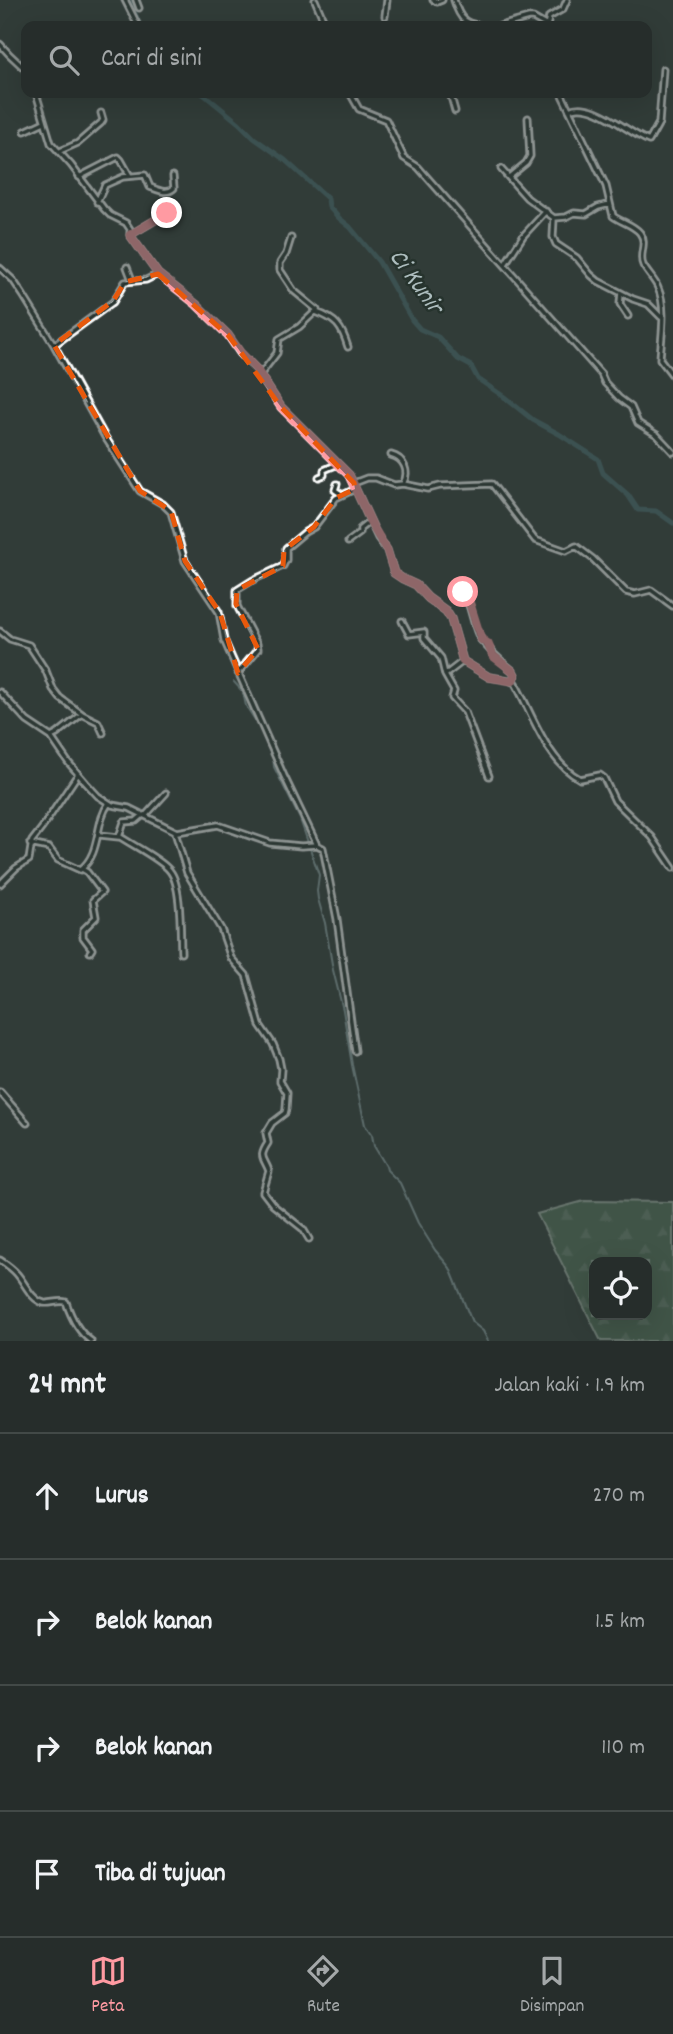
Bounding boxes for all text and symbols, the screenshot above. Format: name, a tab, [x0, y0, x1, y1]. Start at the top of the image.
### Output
search box	[21, 21, 652, 98]
icon: search	[45, 41, 83, 79]
text: Cari di sini	[101, 41, 202, 78]
route end	[151, 197, 182, 228]
water label: Ci Kunir	[379, 242, 453, 325]
route start	[447, 576, 478, 607]
map controls	[589, 1257, 652, 1320]
button: locate	[589, 1257, 652, 1320]
text: 24 mnt	[28, 1365, 106, 1408]
text: Jalan kaki · 1.9 km	[494, 1370, 645, 1403]
icon: ahead	[28, 1477, 66, 1515]
text: Lurus	[95, 1478, 149, 1515]
text: 270 m	[593, 1480, 645, 1513]
icon: right	[28, 1603, 66, 1641]
text: Belok kanan	[95, 1604, 212, 1641]
text: 1.5 km	[595, 1606, 645, 1639]
icon: right	[28, 1729, 66, 1767]
text: Belok kanan	[95, 1730, 212, 1767]
text: 110 m	[601, 1732, 645, 1765]
icon: arrive	[28, 1855, 66, 1893]
text: Tiba di tujuan	[95, 1856, 226, 1893]
tab: Peta	[89, 1952, 127, 2021]
tab: Rute	[304, 1952, 342, 2021]
tab: Disimpan	[520, 1952, 584, 2021]

